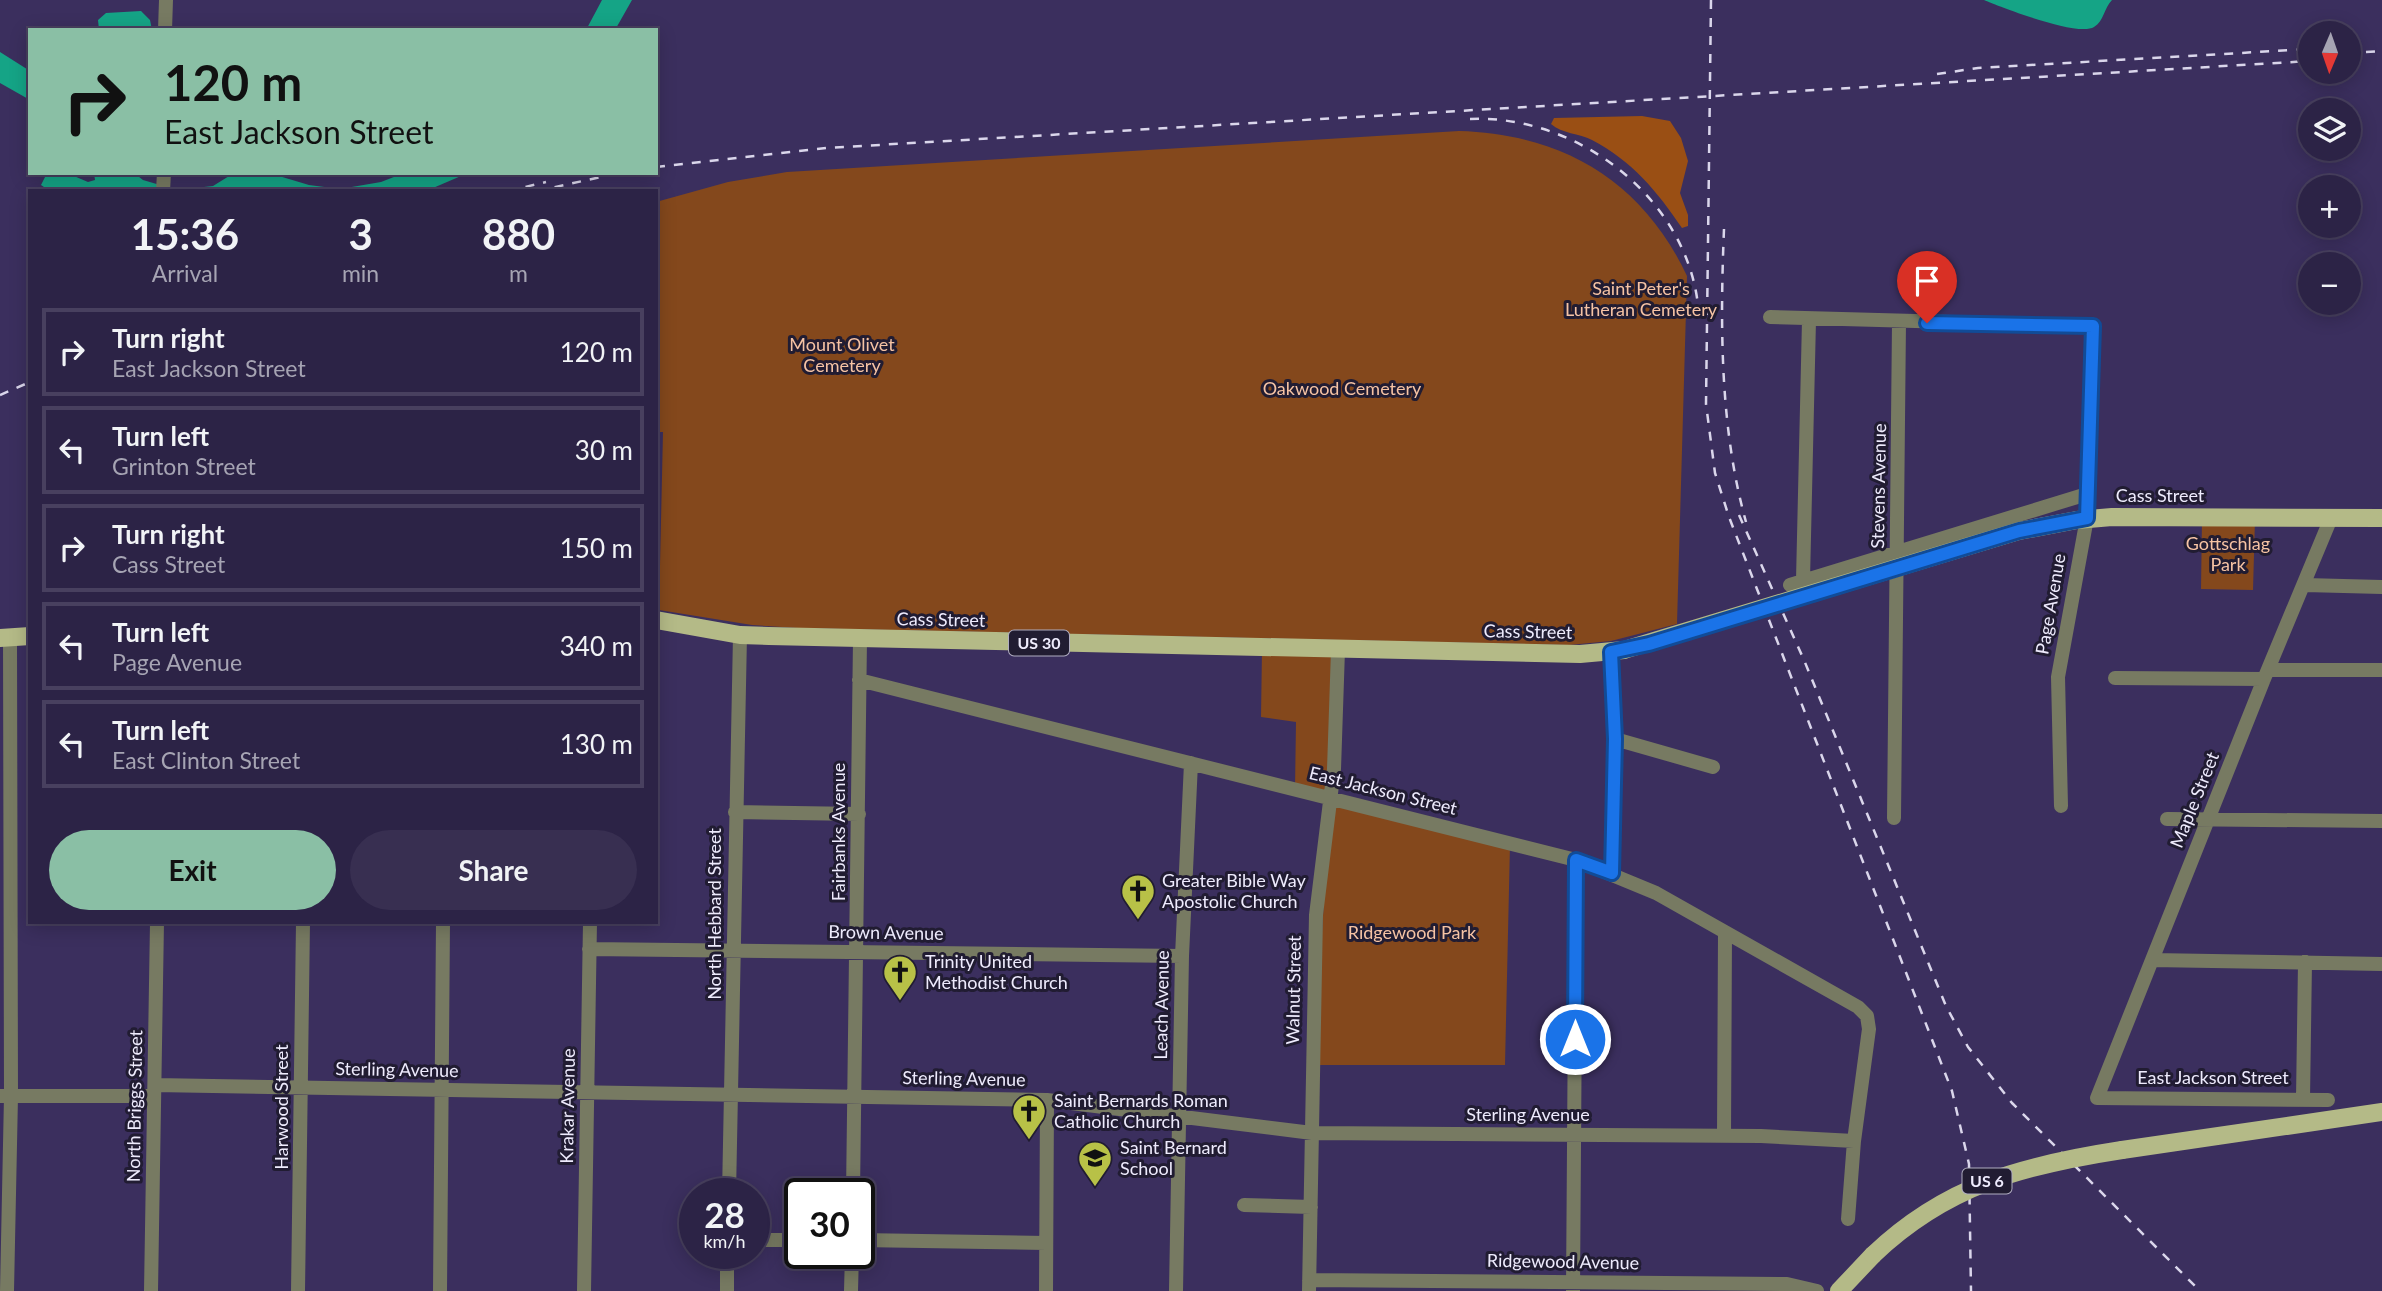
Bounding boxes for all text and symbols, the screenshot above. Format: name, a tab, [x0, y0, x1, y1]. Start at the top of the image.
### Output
north arrow	[2298, 21, 2361, 84]
map controls	[2298, 21, 2361, 315]
text: 120 m	[164, 53, 302, 111]
icon: right	[49, 56, 140, 147]
button: layers	[2298, 98, 2361, 161]
text: East Jackson Street	[164, 112, 433, 151]
button: +	[2298, 175, 2361, 238]
text: 15:36	[131, 209, 239, 259]
text: 3	[348, 209, 373, 259]
text: 880	[482, 209, 555, 259]
pin	[1897, 251, 1957, 323]
button: −	[2298, 252, 2361, 315]
text: Arrival	[152, 259, 218, 287]
text: min	[342, 259, 379, 287]
text: m	[509, 259, 528, 287]
icon: arrive	[1908, 262, 1946, 300]
park label: Saint Peter's Lutheran Cemetery	[1565, 277, 1718, 320]
text: Turn right	[112, 322, 225, 354]
icon: right	[53, 333, 91, 371]
park label: Mount Olivet Cemetery	[789, 333, 895, 376]
text: 120 m	[560, 336, 633, 368]
text: East Jackson Street	[112, 354, 306, 382]
park label: Oakwood Cemetery	[1263, 377, 1422, 399]
text: Turn left	[112, 420, 209, 452]
street label: Stevens Avenue	[1866, 423, 1890, 549]
icon: left	[53, 431, 91, 469]
text: 30 m	[575, 434, 633, 466]
text: Grinton Street	[112, 452, 256, 480]
street label: Cass Street	[2116, 484, 2205, 506]
text: Turn right	[112, 518, 225, 550]
icon: right	[53, 529, 91, 567]
text: 150 m	[560, 532, 633, 564]
park label: Gottschlag Park	[2186, 532, 2270, 575]
text: Cass Street	[112, 550, 225, 578]
street label: Page Avenue	[2030, 552, 2070, 656]
street label: Cass Street	[897, 607, 986, 631]
text: Turn left	[112, 616, 209, 648]
street label: Cass Street	[1484, 619, 1573, 643]
icon: left	[53, 627, 91, 665]
text: 340 m	[560, 630, 633, 662]
road number: US 30	[1009, 630, 1069, 656]
text: Page Avenue	[112, 648, 242, 676]
text: Turn left	[112, 714, 209, 746]
icon: left	[53, 725, 91, 763]
text: 130 m	[560, 728, 633, 760]
text: East Clinton Street	[112, 746, 300, 774]
street label: Maple Street	[2165, 748, 2223, 851]
street label: East Jackson Street	[1307, 761, 1460, 819]
street label: Fairbanks Avenue	[827, 763, 849, 901]
street label: North Hebbard Street	[703, 828, 725, 1000]
button: Exit	[49, 830, 336, 910]
button: Share	[350, 830, 637, 910]
place label: Greater Bible Way Apostolic Church	[1162, 869, 1307, 912]
church icon: Greater Bible Way Apostolic Church	[1119, 872, 1157, 921]
street label: Brown Avenue	[828, 920, 944, 944]
park label: Ridgewood Park	[1348, 921, 1477, 943]
street label: Walnut Street	[1281, 935, 1305, 1045]
place label: Trinity United Methodist Church	[925, 950, 1068, 993]
street label: Leach Avenue	[1149, 950, 1173, 1060]
church icon: Trinity United Methodist Church	[881, 953, 919, 1002]
position arrow	[1538, 1002, 1612, 1076]
street label: North Briggs Street	[122, 1029, 146, 1182]
street label: Harwood Street	[270, 1044, 292, 1170]
street label: Krakar Avenue	[555, 1048, 579, 1164]
street label: Sterling Avenue	[335, 1057, 459, 1081]
street label: Sterling Avenue	[902, 1066, 1026, 1090]
street label: East Jackson Street	[2137, 1066, 2289, 1088]
place label: Saint Bernards Roman Catholic Church	[1054, 1089, 1228, 1132]
church icon: Saint Bernards Roman Catholic Church	[1010, 1092, 1048, 1141]
street label: Sterling Avenue	[1466, 1103, 1590, 1125]
place label: Saint Bernard School	[1120, 1136, 1227, 1179]
school or university icon: Saint Bernard School	[1076, 1139, 1114, 1188]
road number: US 6	[1962, 1168, 2011, 1194]
speed limit sign: 30	[784, 1178, 875, 1269]
text: 28	[704, 1193, 745, 1235]
text: km/h	[703, 1230, 746, 1252]
street label: Ridgewood Avenue	[1487, 1249, 1639, 1273]

